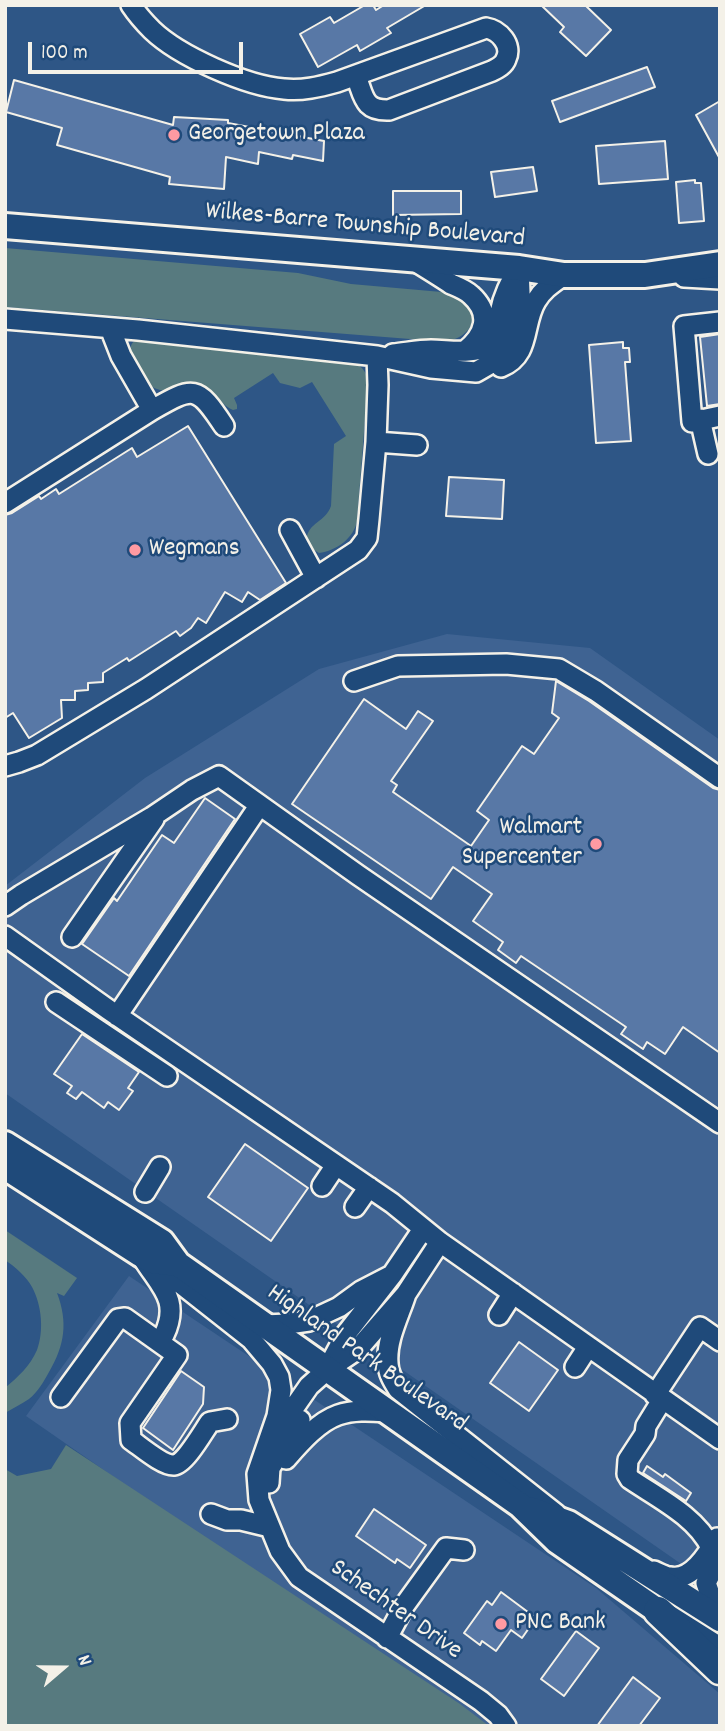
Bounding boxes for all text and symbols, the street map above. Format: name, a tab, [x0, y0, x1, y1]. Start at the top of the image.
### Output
scale bar	[32, 28, 247, 72]
text: 100 m	[41, 39, 88, 69]
place label: Georgetown Plaza	[188, 119, 365, 151]
marker: Georgetown Plaza	[166, 127, 182, 143]
street label: Wilkes-Barre Township Boulevard	[204, 197, 526, 257]
place label: Wegmans	[149, 534, 240, 566]
marker: Wegmans	[127, 542, 143, 558]
place label: Walmart Supercenter	[462, 813, 582, 874]
marker: Walmart Supercenter	[588, 836, 604, 852]
street label: Highland Park Boulevard	[260, 1279, 472, 1441]
street label: Schechter Drive	[323, 1554, 467, 1668]
place label: PNC Bank	[515, 1608, 606, 1640]
marker: PNC Bank	[493, 1616, 509, 1632]
north arrow	[28, 1633, 98, 1703]
text: N	[69, 1652, 97, 1670]

